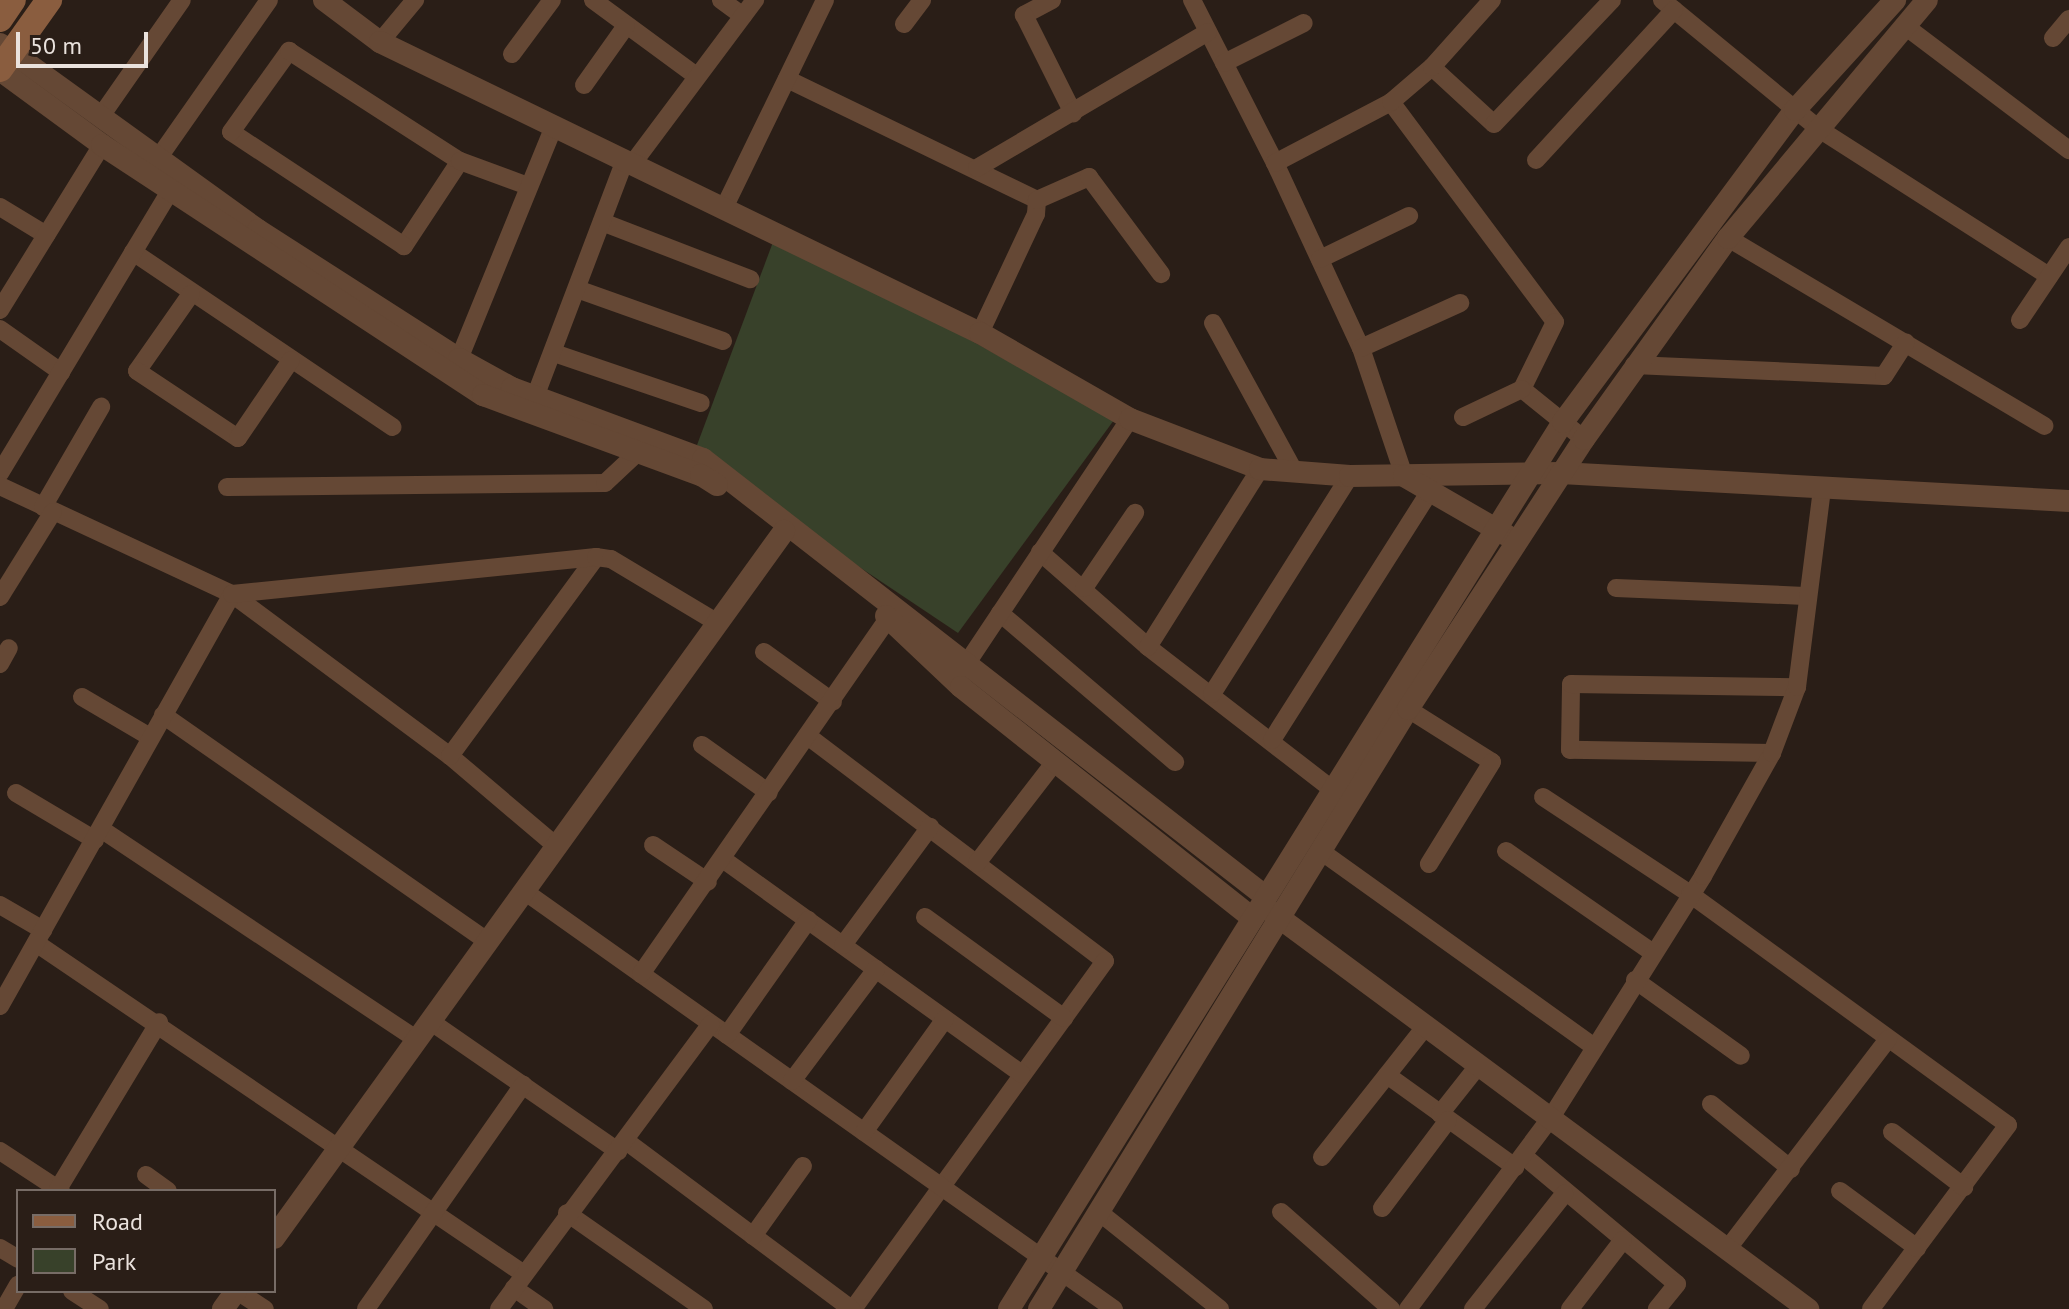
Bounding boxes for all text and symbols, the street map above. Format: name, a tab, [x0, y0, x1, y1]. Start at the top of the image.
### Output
scale bar	[20, 16, 152, 66]
text: 50 m	[30, 30, 82, 61]
legend	[16, 1189, 276, 1293]
text: Road	[92, 1206, 143, 1237]
text: Park	[92, 1246, 136, 1277]

